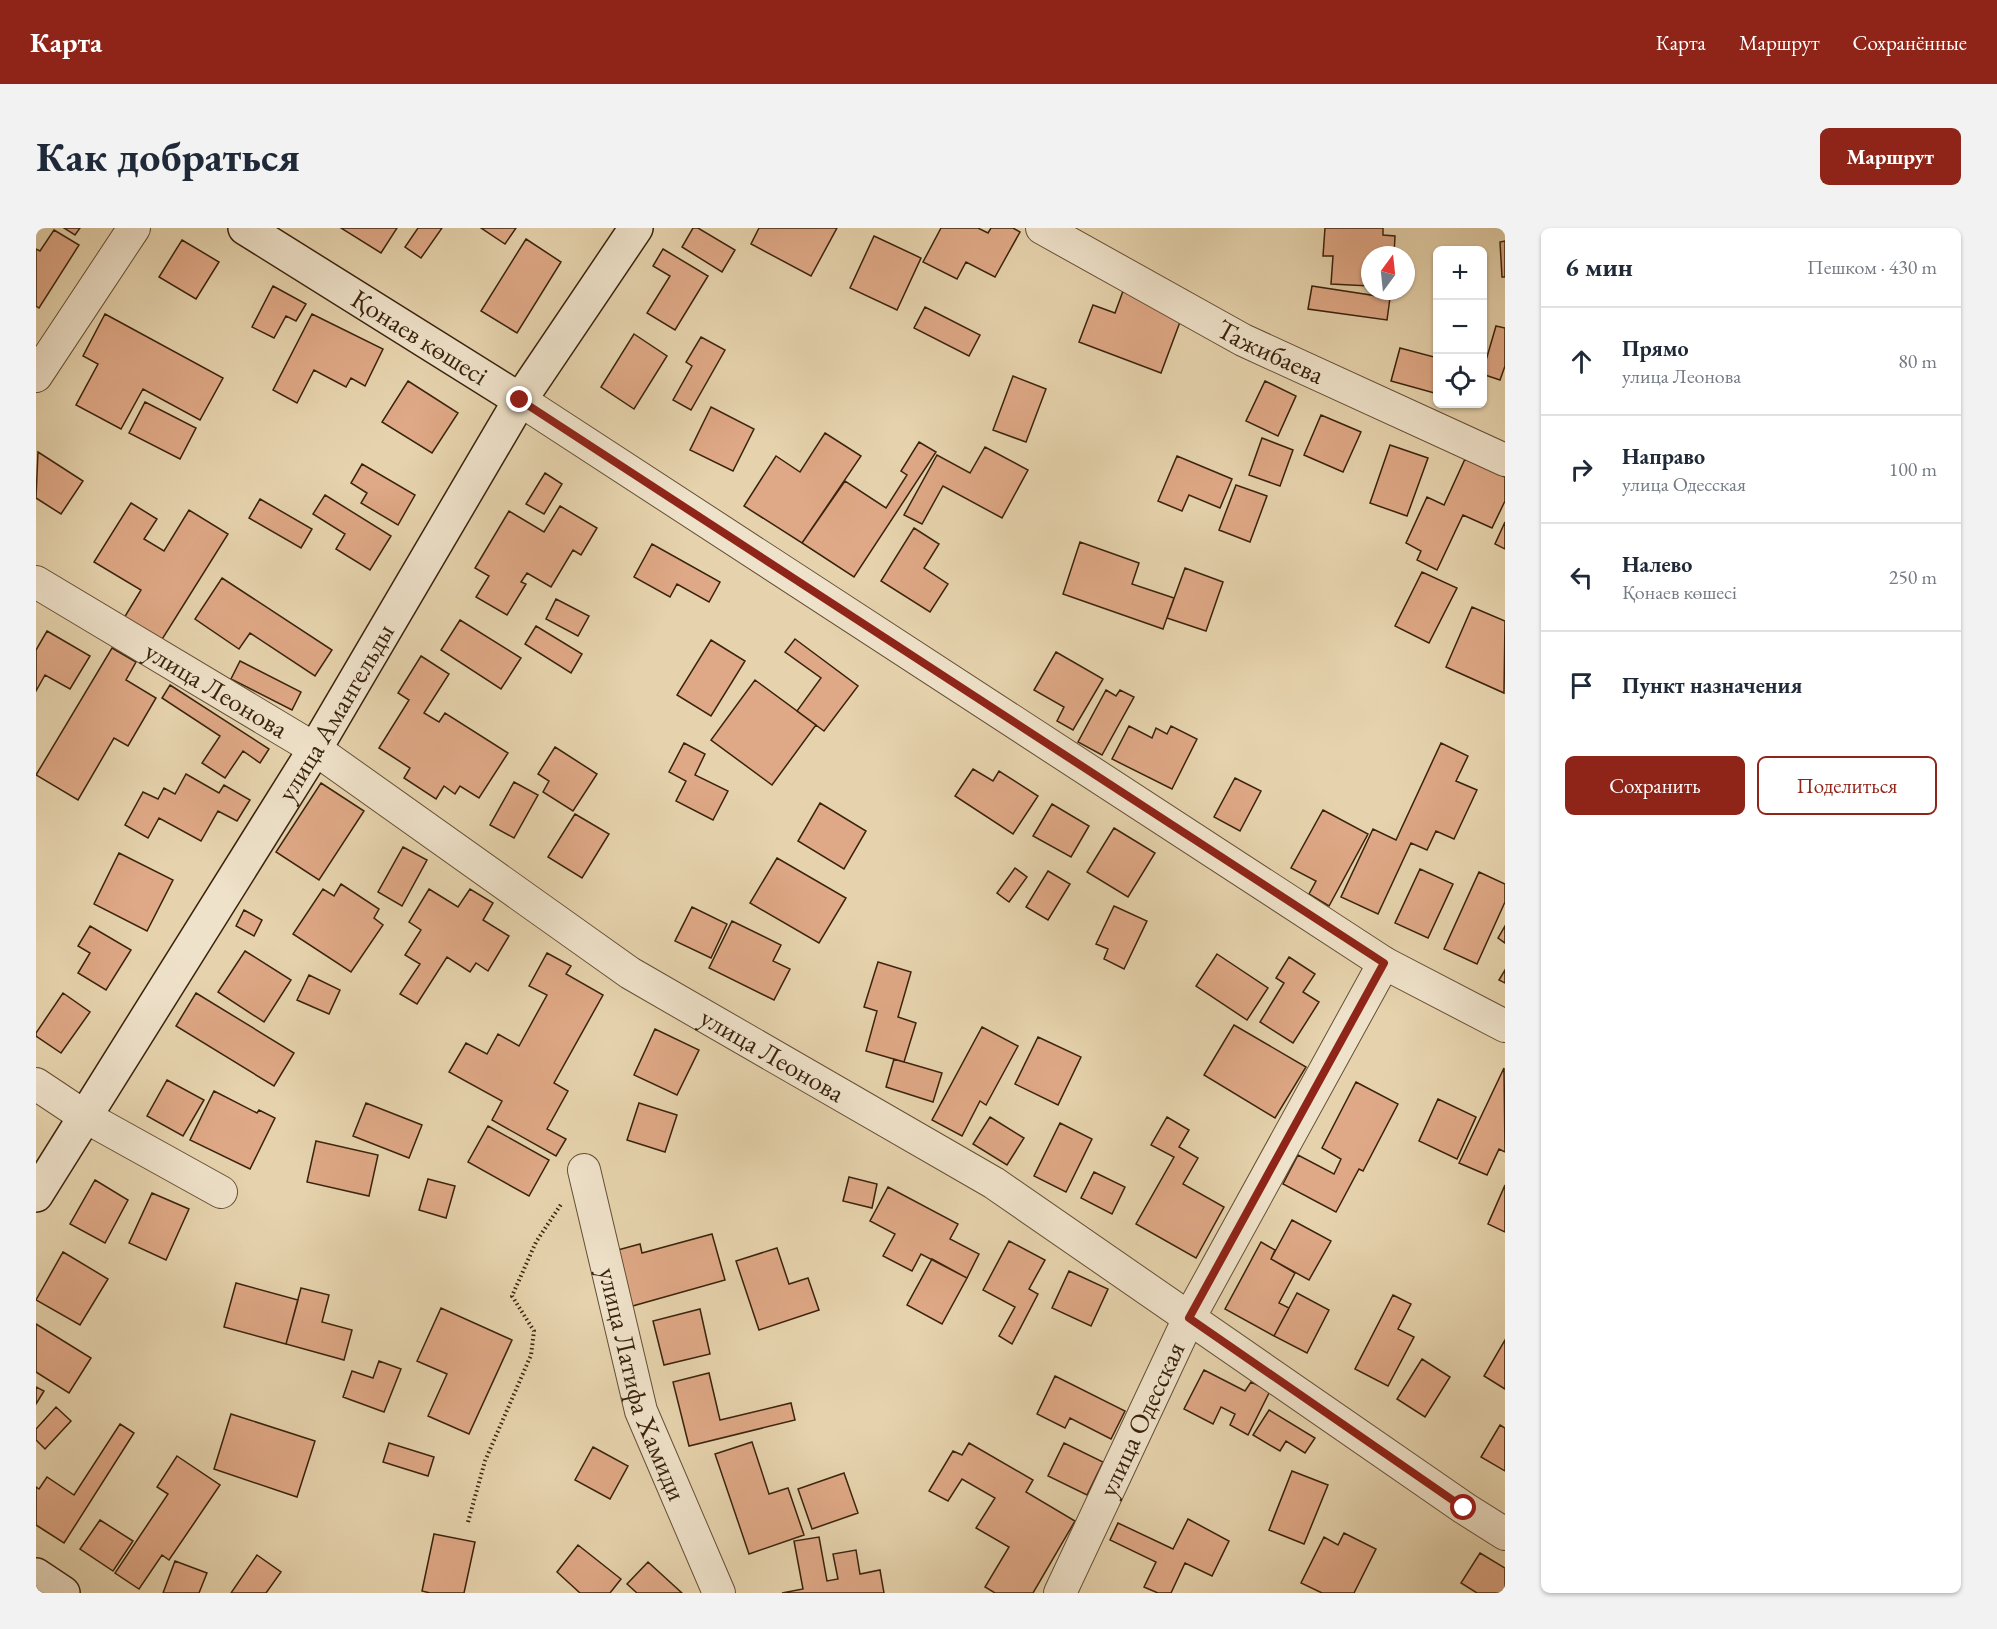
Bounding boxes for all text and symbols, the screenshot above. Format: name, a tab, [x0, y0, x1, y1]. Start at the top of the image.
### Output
text: Карта	[30, 24, 102, 60]
text: Карта	[1656, 29, 1706, 56]
text: Маршрут	[1739, 29, 1820, 56]
text: Сохранённые	[1853, 29, 1967, 56]
button: Маршрут	[1820, 128, 1961, 185]
text: Как добраться	[36, 129, 300, 184]
north arrow	[1361, 246, 1415, 300]
map controls	[1433, 246, 1487, 408]
button: +	[1433, 246, 1487, 300]
text: 6 мин	[1565, 250, 1633, 284]
text: Пешком · 430 m	[1807, 254, 1937, 280]
street label: Қонаев көшесі	[345, 281, 495, 393]
button: −	[1433, 300, 1487, 354]
street label: Тажибаева	[1211, 311, 1330, 392]
text: Прямо	[1622, 334, 1689, 363]
icon: ahead	[1565, 345, 1598, 378]
text: 80 m	[1898, 348, 1937, 374]
button: locate	[1433, 354, 1487, 408]
text: улица Леонова	[1622, 363, 1741, 389]
route end	[506, 386, 532, 412]
text: Направо	[1622, 442, 1705, 471]
icon: right	[1565, 453, 1598, 486]
text: 100 m	[1889, 456, 1937, 482]
text: улица Одесская	[1622, 471, 1746, 497]
text: Налево	[1622, 550, 1692, 579]
icon: left	[1565, 561, 1598, 594]
text: 250 m	[1889, 564, 1937, 590]
text: Қонаев көшесі	[1622, 579, 1737, 605]
street label: улица Амангельды	[269, 617, 402, 808]
street label: улица Леонова	[138, 633, 295, 746]
icon: arrive	[1565, 669, 1598, 702]
text: Пункт назначения	[1622, 671, 1802, 700]
button: Сохранить	[1565, 756, 1745, 815]
button: Поделиться	[1757, 756, 1937, 815]
street label: улица Леонова	[694, 999, 851, 1110]
street label: улица Латифа Хамиди	[591, 1264, 695, 1506]
street label: улица Одесская	[1090, 1336, 1192, 1502]
route start	[1450, 1494, 1476, 1520]

